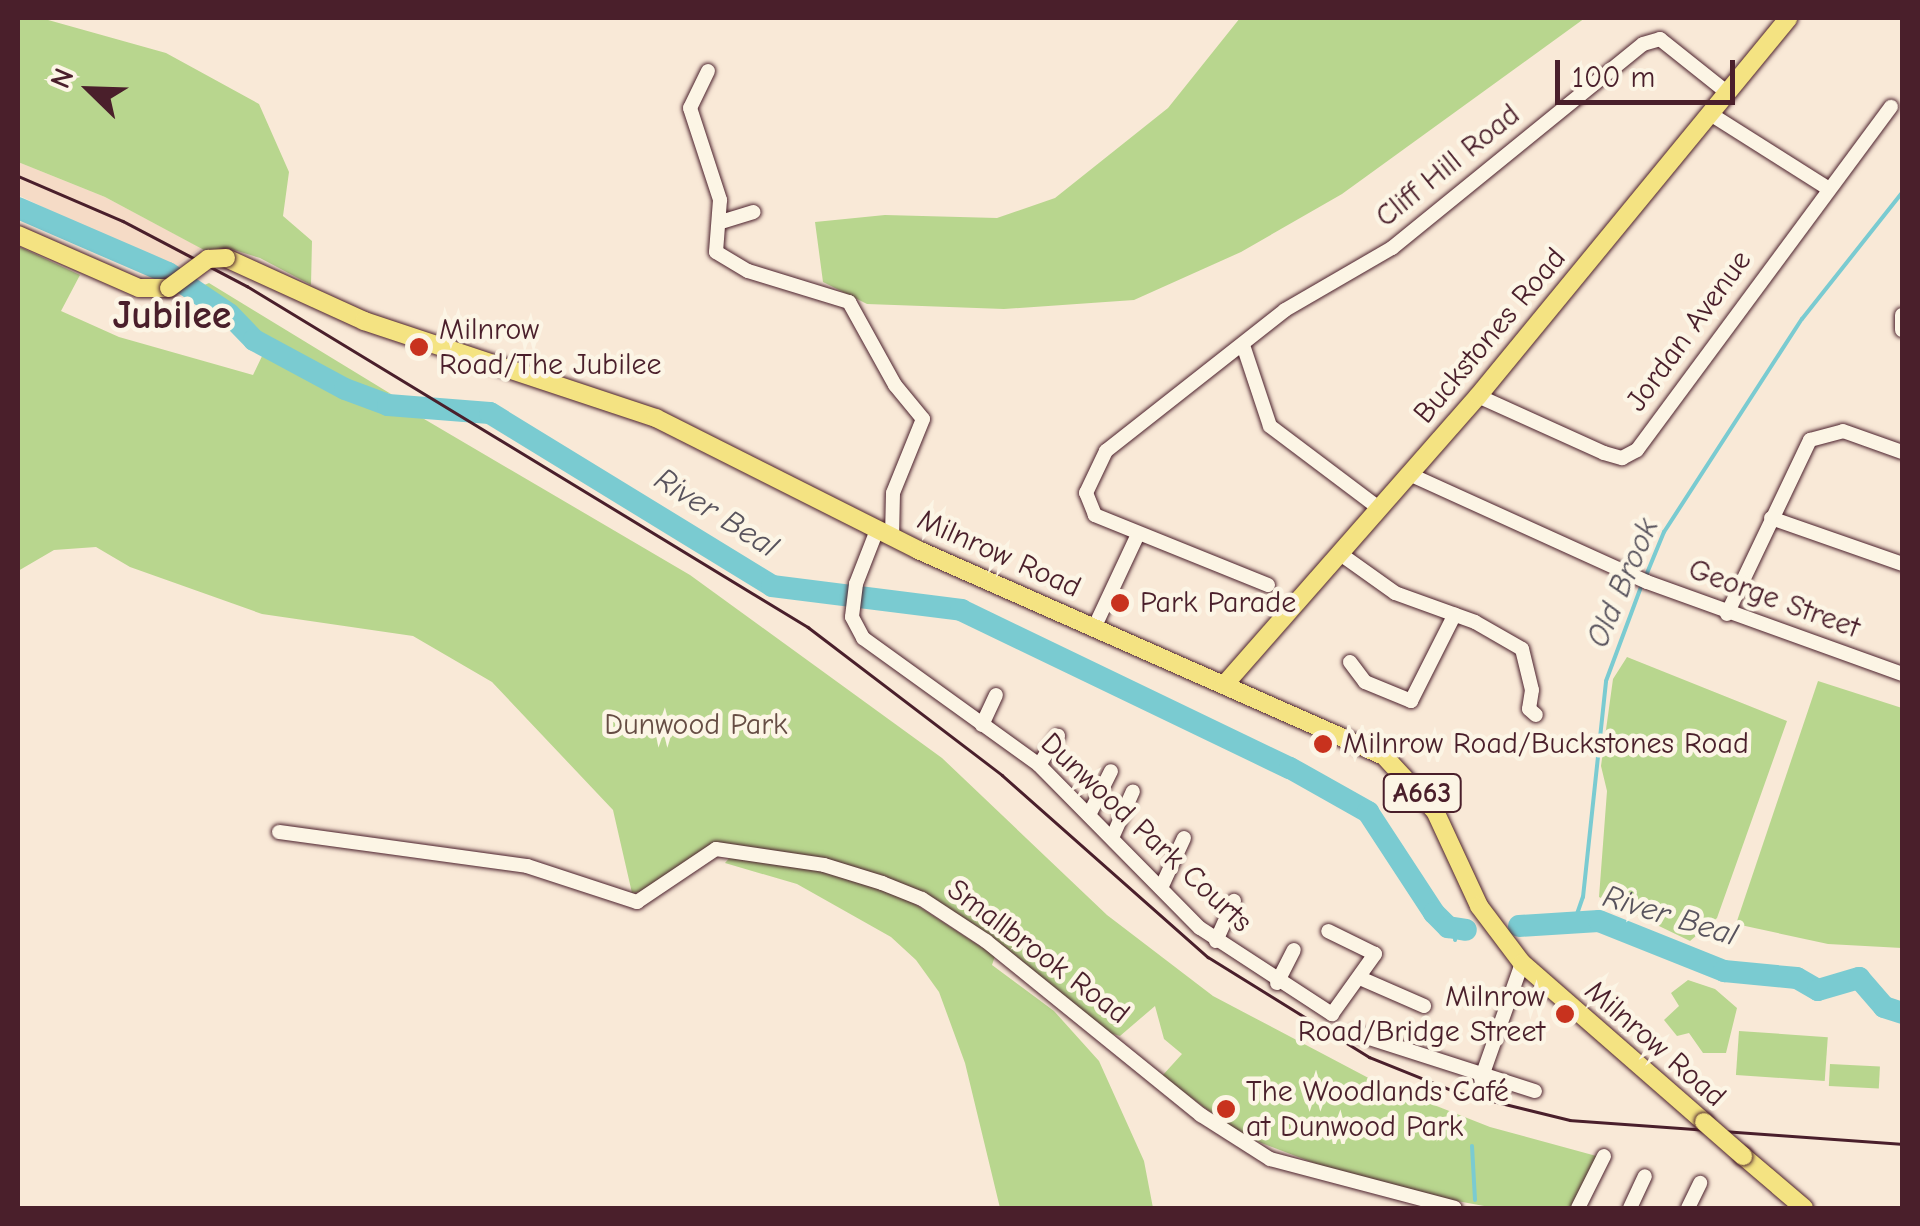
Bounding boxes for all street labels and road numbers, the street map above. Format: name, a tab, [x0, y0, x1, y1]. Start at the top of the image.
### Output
street label: Cliff Hill Road	[1369, 97, 1527, 235]
street label: Buckstones Road	[1406, 241, 1574, 431]
street label: Jordan Avenue	[1619, 244, 1759, 418]
street label: Milnrow Road	[912, 502, 1086, 606]
street label: George Street	[1684, 551, 1864, 647]
street label: Dunwood Park Courts	[1033, 726, 1259, 940]
road number: A663	[1382, 770, 1462, 816]
street label: Smallbrook Road	[940, 872, 1136, 1032]
street label: Milnrow Road	[1577, 973, 1733, 1115]

